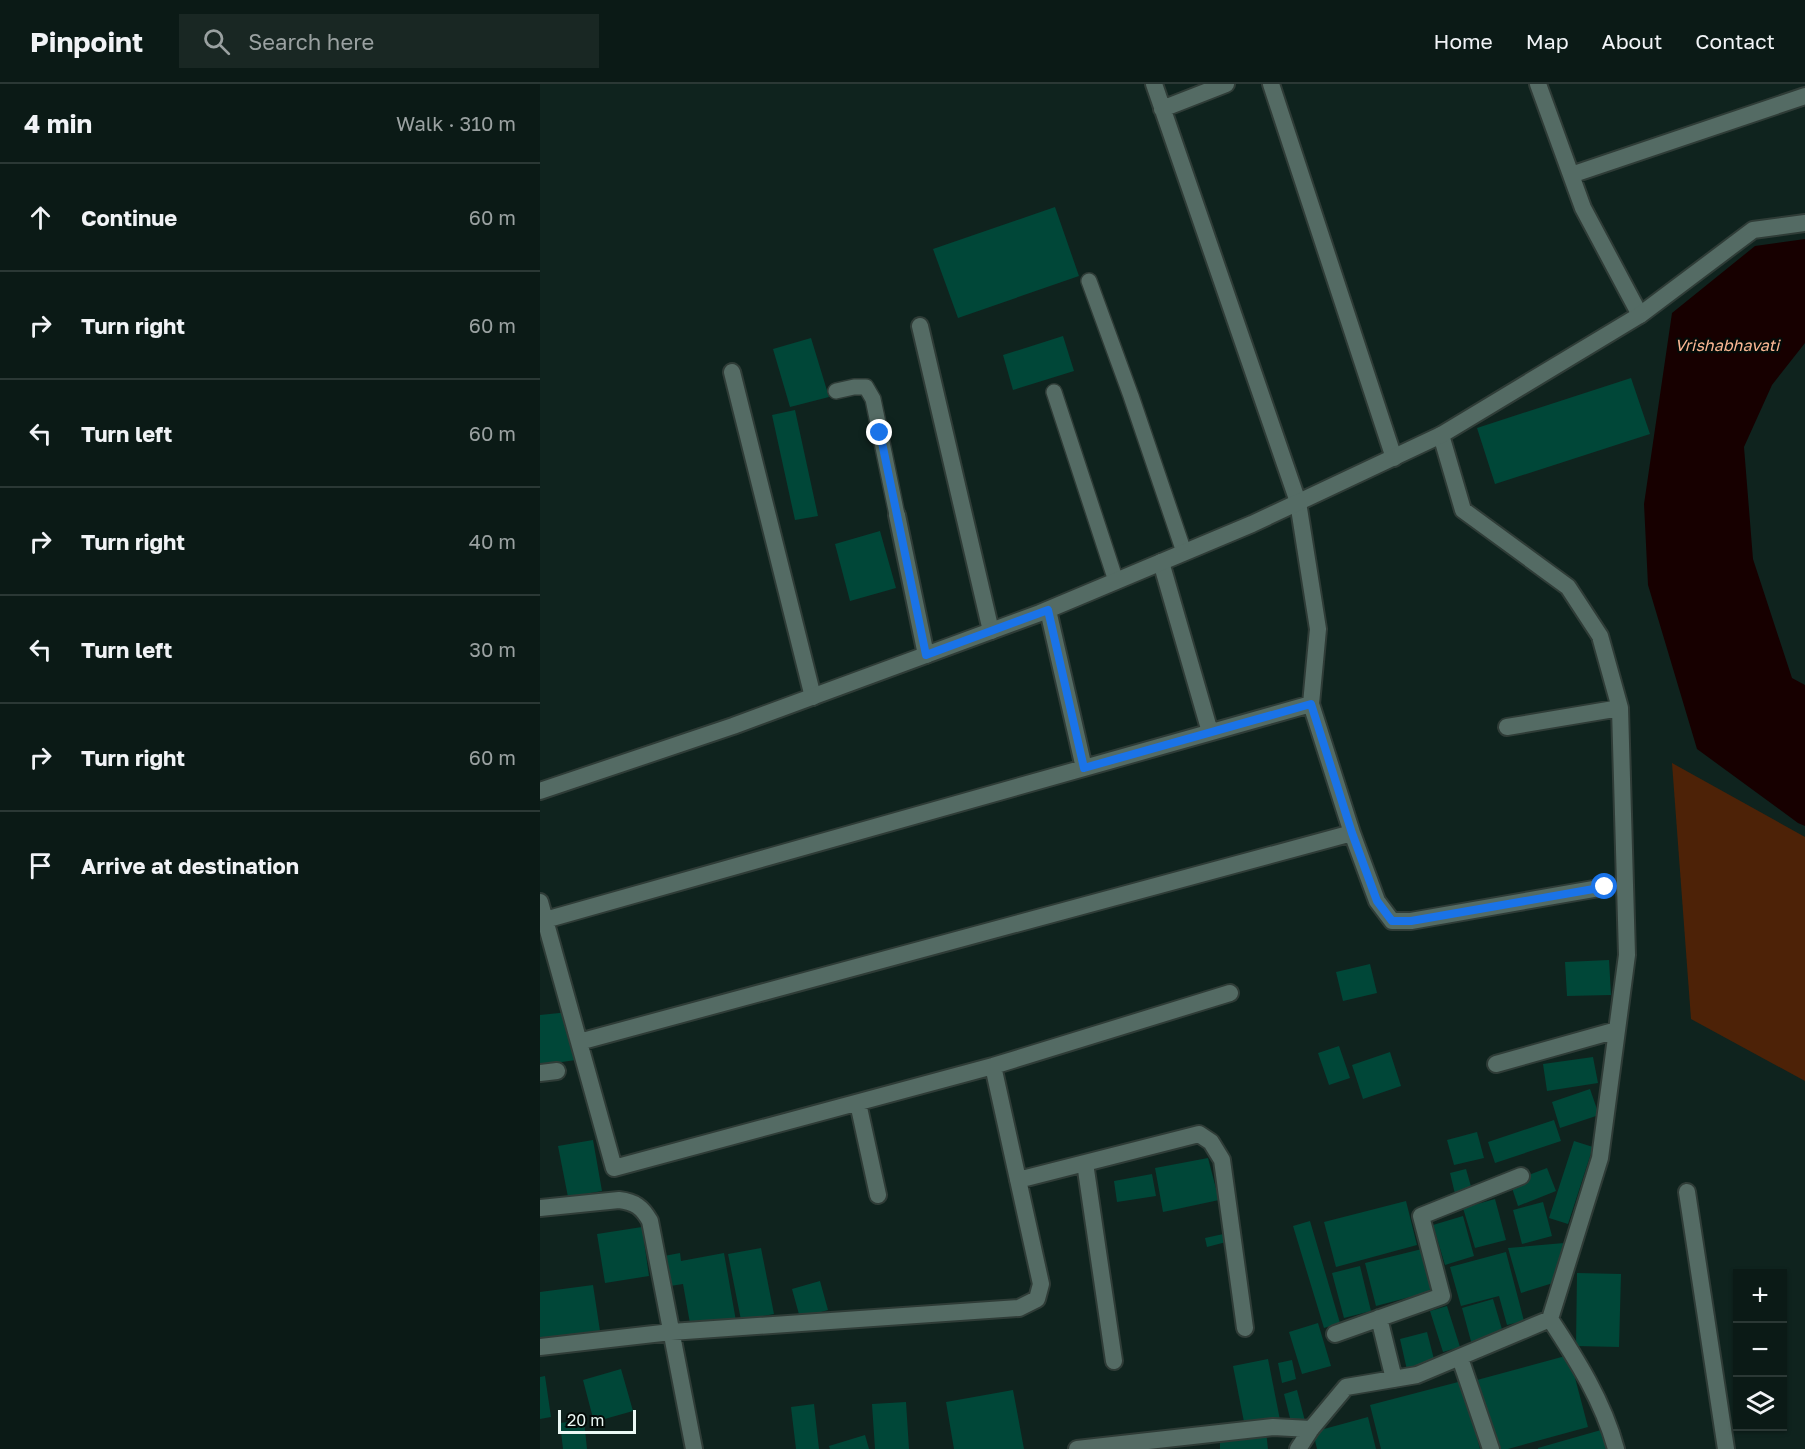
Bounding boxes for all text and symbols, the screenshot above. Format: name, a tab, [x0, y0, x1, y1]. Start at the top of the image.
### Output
search box	[179, 14, 599, 68]
text: Pinpoint	[30, 25, 143, 58]
icon: search	[200, 25, 233, 58]
text: Search here	[248, 28, 374, 55]
text: Home	[1433, 28, 1493, 54]
text: Map	[1526, 28, 1569, 54]
text: About	[1602, 28, 1662, 54]
text: Contact	[1695, 28, 1775, 54]
text: 4 min	[24, 108, 92, 139]
text: Walk · 310 m	[396, 111, 516, 135]
icon: ahead	[24, 201, 57, 234]
text: Continue	[81, 204, 177, 231]
text: 60 m	[469, 205, 516, 229]
icon: right	[24, 309, 57, 342]
text: Turn right	[81, 312, 185, 339]
text: 60 m	[469, 313, 516, 337]
water label: Vrishabhavati	[1675, 335, 1781, 355]
icon: left	[24, 417, 57, 450]
route end	[866, 419, 892, 445]
text: Turn left	[81, 420, 172, 447]
text: 60 m	[469, 421, 516, 445]
icon: right	[24, 525, 57, 558]
text: Turn right	[81, 528, 185, 555]
text: 40 m	[469, 529, 516, 553]
icon: left	[24, 633, 57, 666]
text: Turn left	[81, 636, 172, 663]
text: 30 m	[469, 637, 516, 661]
icon: right	[24, 741, 57, 774]
text: Turn right	[81, 744, 185, 771]
text: 60 m	[469, 745, 516, 769]
icon: arrive	[24, 849, 57, 882]
text: Arrive at destination	[81, 852, 299, 879]
route start	[1591, 873, 1617, 899]
map controls	[1733, 1269, 1787, 1431]
button: +	[1733, 1269, 1787, 1323]
button: −	[1733, 1323, 1787, 1377]
button: layers	[1733, 1377, 1787, 1431]
scale bar	[558, 1407, 636, 1434]
text: 20 m	[567, 1410, 604, 1430]

